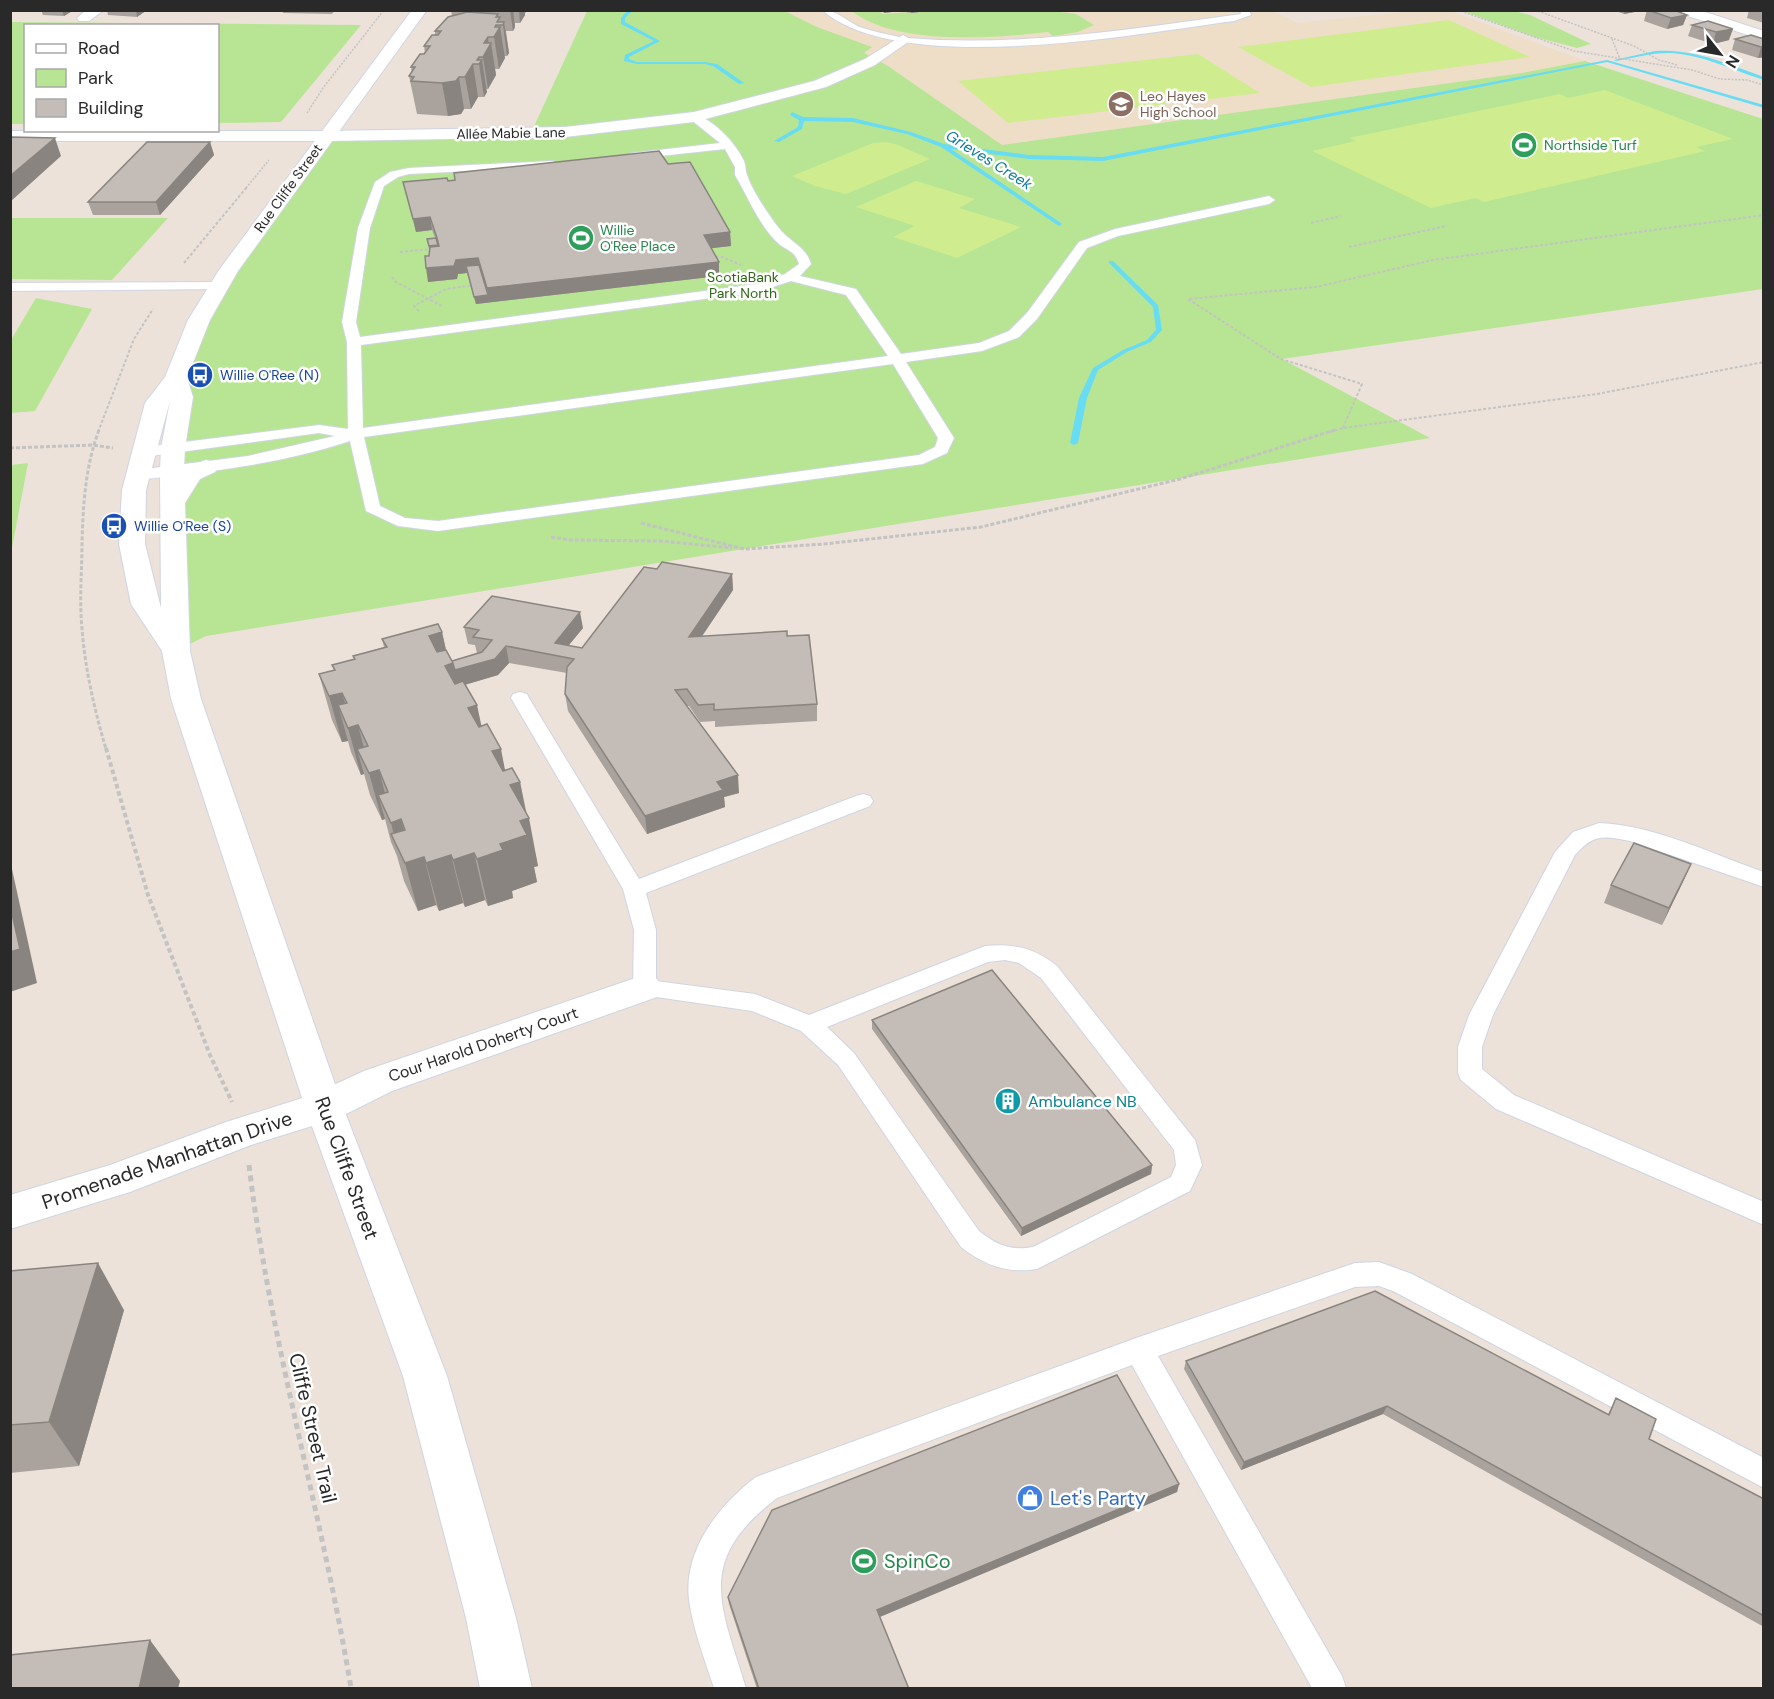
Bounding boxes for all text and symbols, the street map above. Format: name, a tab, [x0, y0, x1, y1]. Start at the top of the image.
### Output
legend	[24, 24, 219, 132]
north arrow	[1690, 24, 1750, 84]
text: Road	[78, 36, 120, 60]
text: N	[1720, 51, 1744, 72]
text: Park	[78, 66, 114, 90]
place label: Leo Hayes High School	[1140, 87, 1216, 121]
school or university icon: Leo Hayes High School	[1106, 89, 1136, 119]
text: Building	[78, 96, 143, 120]
street label: Allée Mabie Lane	[456, 123, 566, 143]
water label: Grieves Creek	[942, 126, 1036, 195]
sports icon: Northside Turf	[1509, 130, 1539, 160]
place label: Northside Turf	[1544, 136, 1637, 154]
street label: Rue Cliffe Street	[250, 140, 326, 236]
place label: Willie O'Ree Place	[600, 221, 675, 255]
sports icon: Willie O'Ree Place	[566, 223, 596, 253]
park label: ScotiaBank Park North	[707, 268, 779, 302]
bus stop icon: Willie O'Ree (N)	[185, 360, 215, 390]
place label: Willie O'Ree (N)	[220, 366, 319, 384]
bus stop icon: Willie O'Ree (S)	[99, 511, 129, 541]
place label: Willie O'Ree (S)	[134, 517, 231, 535]
street label: Cour Harold Doherty Court	[386, 1002, 581, 1087]
building icon: Ambulance NB	[993, 1086, 1023, 1116]
place label: Ambulance NB	[1028, 1091, 1137, 1112]
street label: Rue Cliffe Street	[309, 1093, 385, 1243]
street label: Promenade Manhattan Drive	[38, 1105, 296, 1215]
street label: Cliffe Street Trail	[283, 1350, 343, 1506]
shop icon: Let's Party	[1015, 1483, 1045, 1513]
place label: Let's Party	[1050, 1485, 1146, 1511]
sports icon: SpinCo	[849, 1546, 879, 1576]
place label: SpinCo	[884, 1548, 951, 1574]

